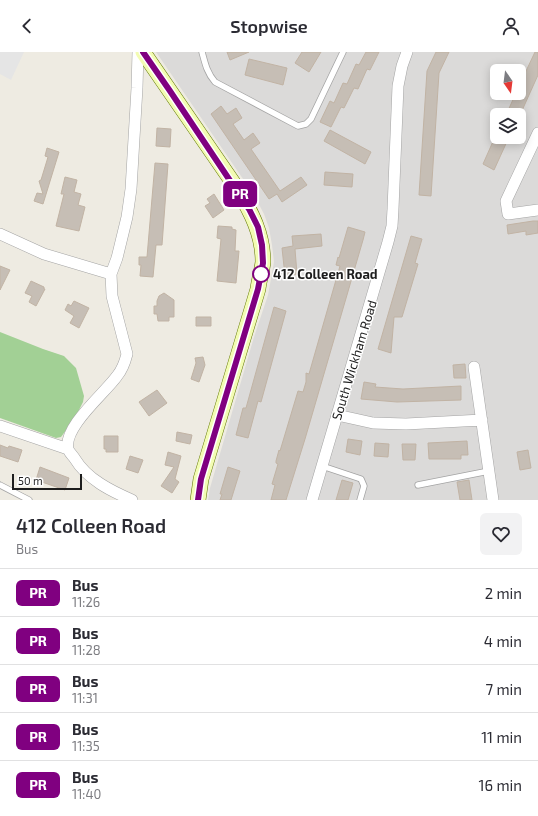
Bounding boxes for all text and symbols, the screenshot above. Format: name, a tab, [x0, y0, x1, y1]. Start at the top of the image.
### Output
icon: back	[16, 15, 38, 37]
text: Stopwise	[230, 15, 308, 37]
icon: person	[500, 15, 522, 37]
north arrow	[490, 64, 526, 100]
map controls	[490, 64, 526, 144]
button: layers	[490, 108, 526, 144]
line badge: PR	[222, 181, 258, 207]
text: PR	[231, 185, 249, 202]
marker: 412 Colleen Road	[252, 265, 270, 283]
place label: 412 Colleen Road	[273, 266, 378, 282]
street label: South Wickham Road	[328, 298, 380, 422]
scale bar	[12, 472, 82, 491]
text: 50 m	[18, 474, 43, 487]
button: heart	[480, 513, 522, 555]
text: 412 Colleen Road	[16, 514, 166, 537]
text: Bus	[16, 541, 38, 557]
text: Bus	[72, 576, 98, 594]
text: PR	[29, 584, 47, 601]
text: 2 min	[485, 584, 522, 602]
text: 11:26	[72, 594, 100, 610]
text: Bus	[72, 624, 98, 642]
text: PR	[29, 632, 47, 649]
text: 4 min	[484, 632, 522, 650]
text: 11:28	[72, 642, 101, 658]
text: Bus	[72, 672, 98, 690]
text: PR	[29, 680, 47, 697]
text: 7 min	[485, 680, 522, 698]
text: 11:31	[72, 690, 98, 706]
text: Bus	[72, 720, 98, 738]
text: PR	[29, 728, 47, 745]
text: 11 min	[481, 728, 522, 746]
text: 11:35	[72, 738, 100, 754]
text: Bus	[72, 768, 98, 786]
text: PR	[29, 776, 47, 793]
text: 16 min	[479, 776, 522, 794]
text: 11:40	[72, 786, 101, 802]

